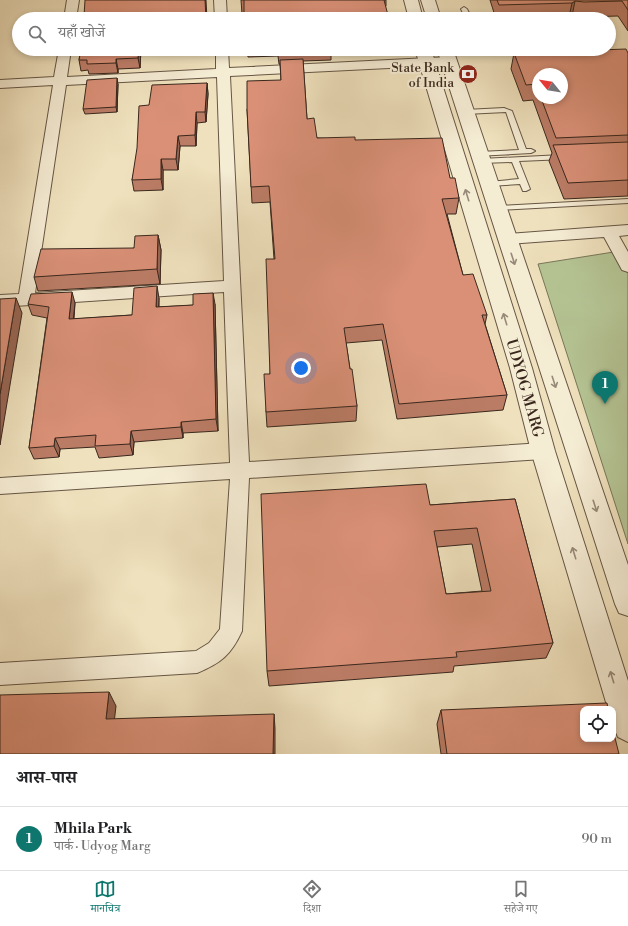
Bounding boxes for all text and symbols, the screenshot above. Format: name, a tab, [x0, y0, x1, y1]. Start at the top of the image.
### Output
search box	[12, 12, 616, 56]
icon: search	[26, 23, 48, 45]
text: यहाँ खोजें	[58, 23, 105, 42]
place label: State Bank of India	[391, 60, 455, 91]
bank icon: State Bank of India	[457, 63, 479, 85]
north arrow	[532, 68, 568, 104]
one-way arrow	[463, 188, 470, 201]
one-way arrow	[510, 253, 518, 265]
one-way arrow	[501, 313, 509, 325]
street label: UDYOG MARG	[501, 337, 548, 440]
your location	[291, 358, 311, 378]
pin: 1	[592, 371, 618, 404]
one-way arrow	[551, 376, 559, 388]
one-way arrow	[592, 499, 599, 512]
one-way arrow	[570, 546, 577, 559]
one-way arrow	[608, 670, 615, 683]
map controls	[580, 706, 616, 742]
button: locate	[580, 706, 616, 742]
text: आस-पास	[16, 767, 77, 789]
text: Mhila Park	[54, 819, 132, 838]
text: 1	[26, 831, 32, 847]
text: 90 m	[581, 831, 612, 847]
text: पार्क · Udyog Marg	[54, 838, 151, 854]
tab: मानचित्र	[90, 878, 120, 919]
tab: दिशा	[301, 878, 323, 919]
tab: सहेजे गए	[504, 878, 538, 919]

